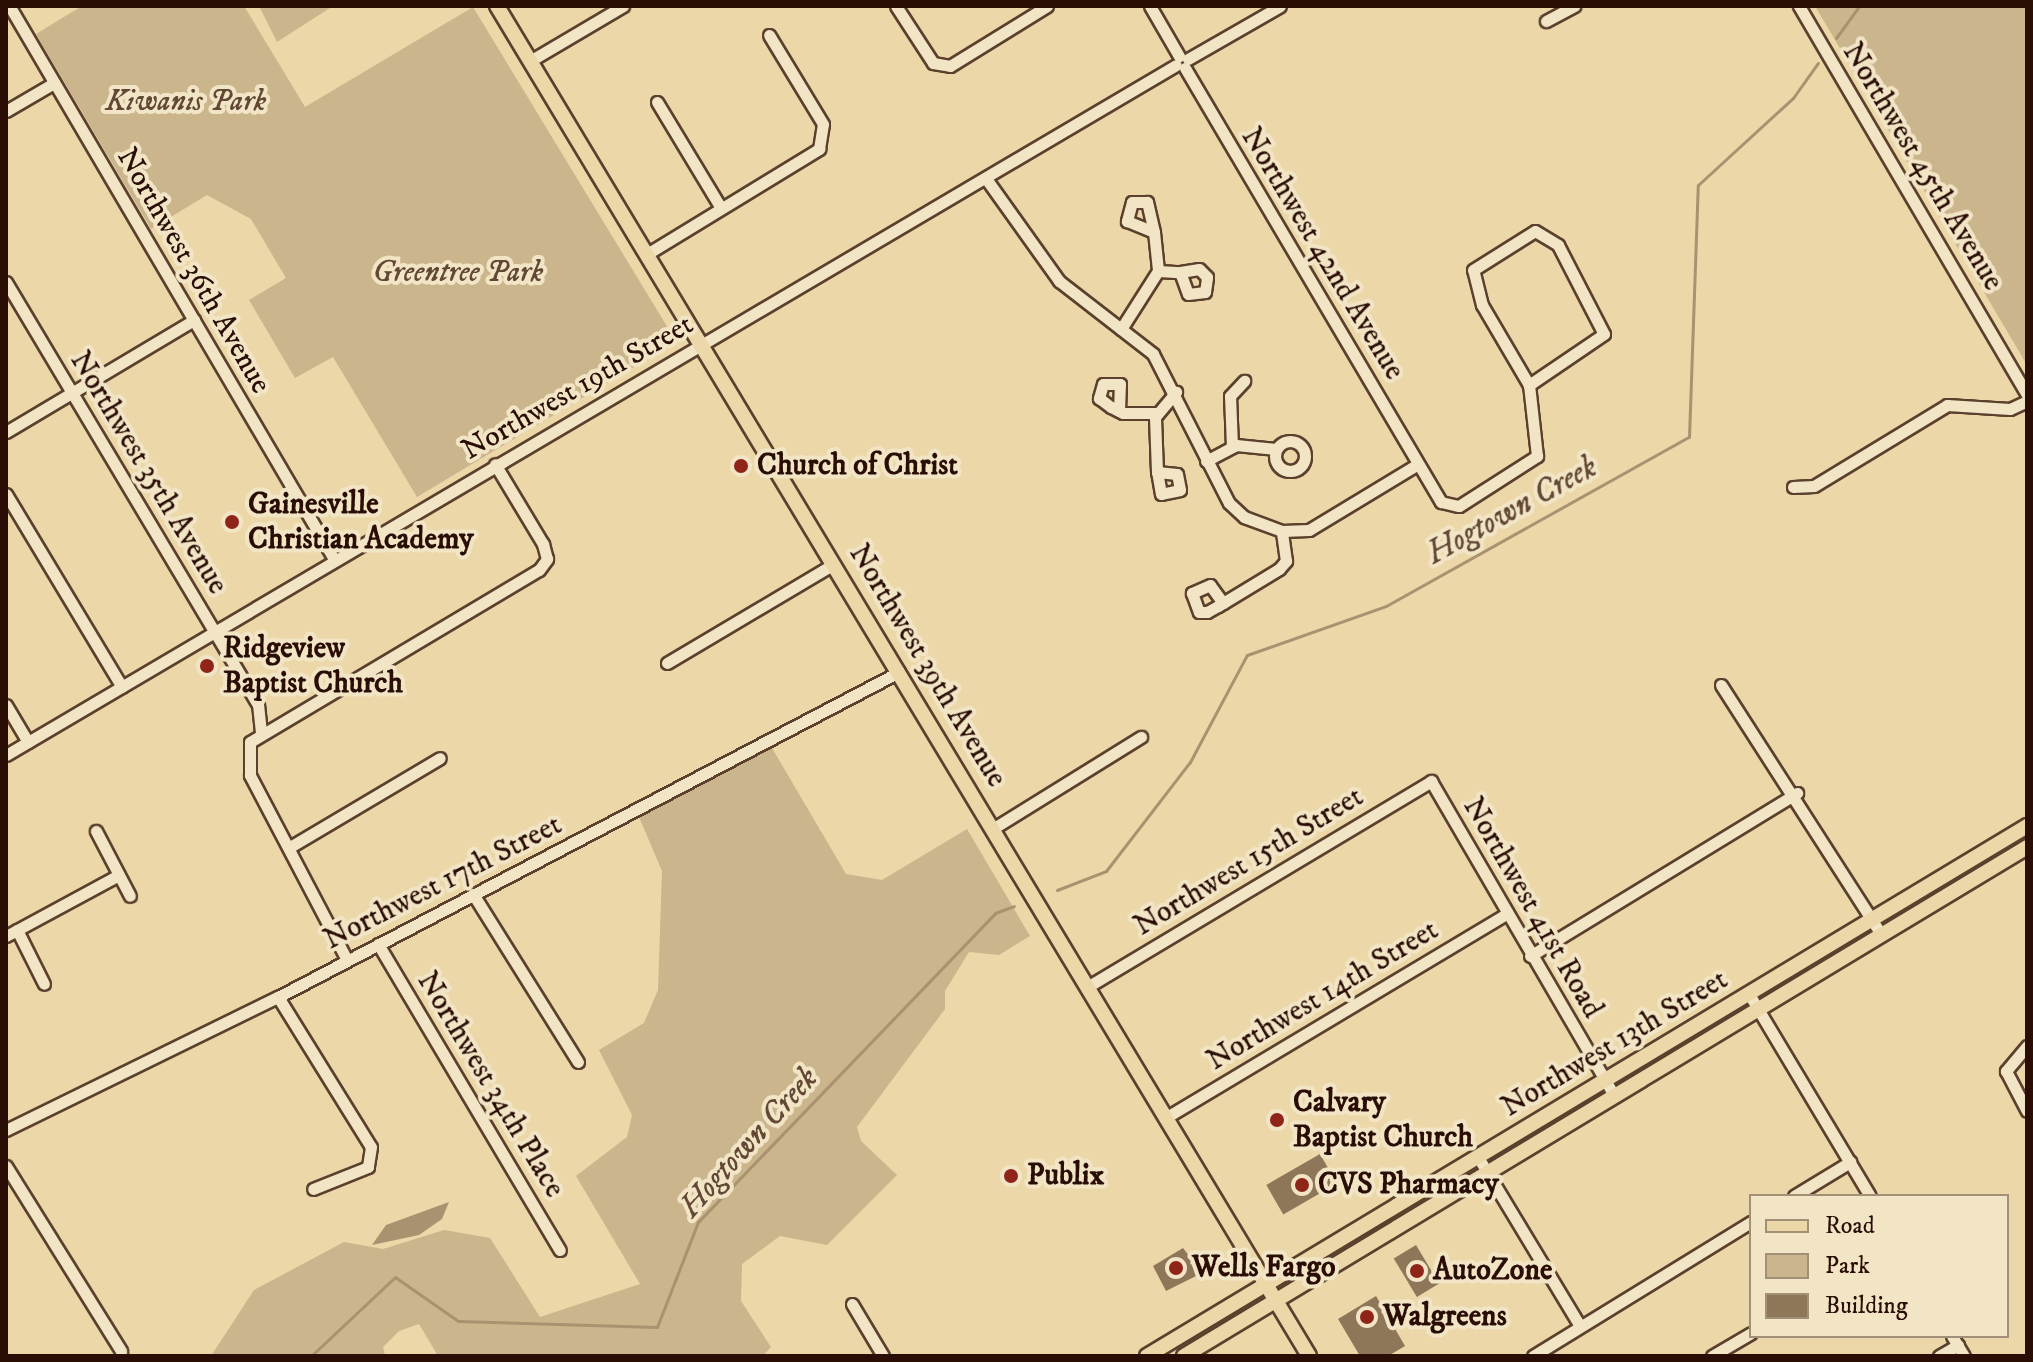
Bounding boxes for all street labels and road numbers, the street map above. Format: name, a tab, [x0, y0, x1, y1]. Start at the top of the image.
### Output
street label: Northwest 45th Avenue	[1834, 37, 2010, 297]
street label: Northwest 42nd Avenue	[1232, 121, 1412, 387]
street label: Northwest 36th Avenue	[108, 142, 278, 400]
street label: Northwest 19th Street	[456, 307, 700, 469]
street label: Northwest 35th Avenue	[61, 345, 235, 601]
street label: Northwest 39th Avenue	[840, 538, 1014, 794]
street label: Northwest 15th Street	[1128, 779, 1370, 945]
street label: Northwest 41st Road	[1454, 791, 1610, 1025]
street label: Northwest 17th Street	[318, 807, 568, 959]
street label: Northwest 14th Street	[1201, 913, 1445, 1079]
street label: Northwest 13th Street	[1495, 962, 1735, 1126]
street label: Northwest 34th Place	[408, 966, 572, 1204]

